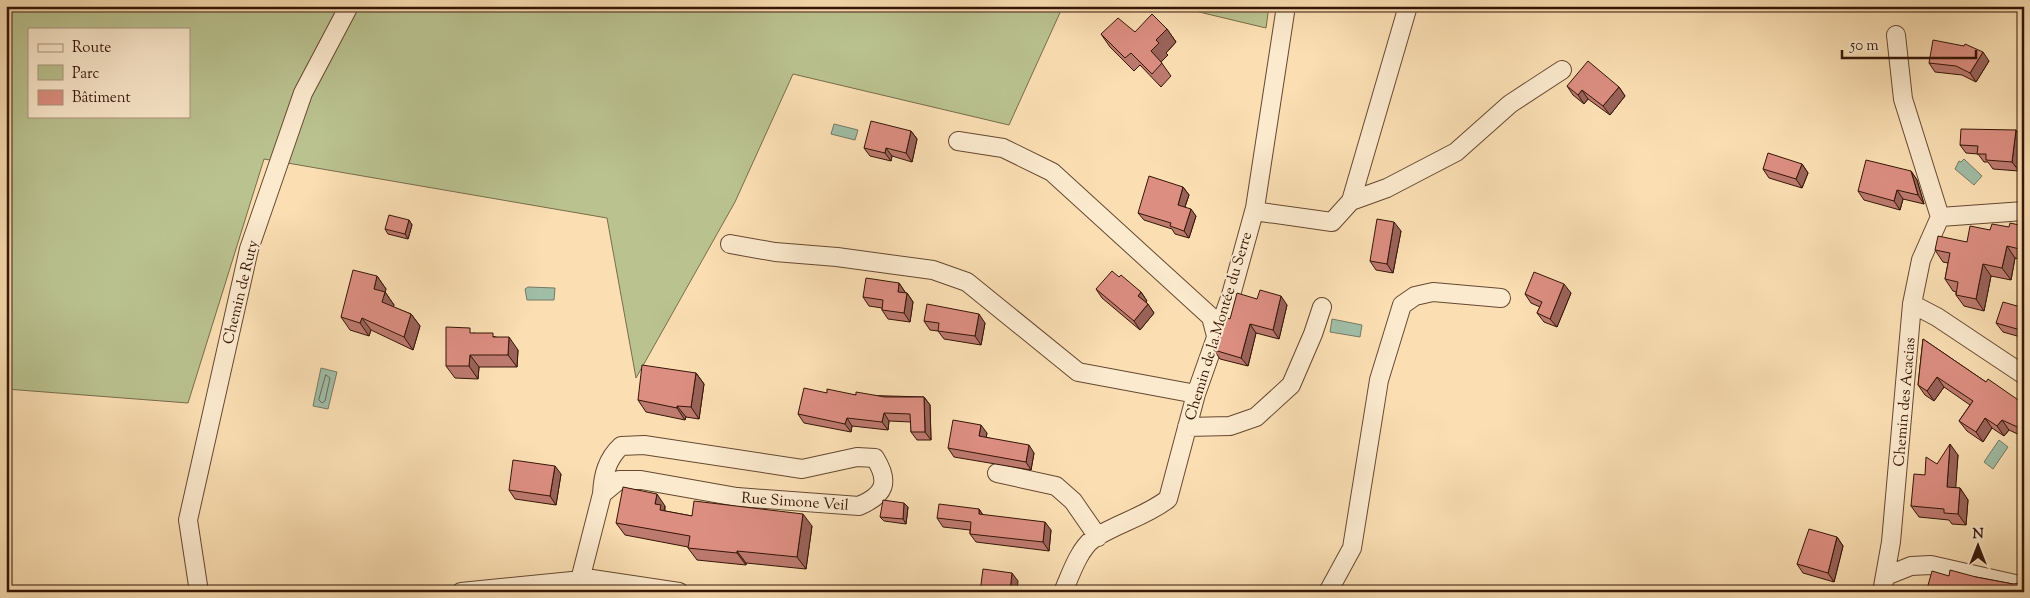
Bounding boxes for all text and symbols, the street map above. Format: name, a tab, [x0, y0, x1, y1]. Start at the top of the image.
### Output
legend	[28, 28, 190, 118]
scale bar	[1842, 28, 1976, 60]
text: 50 m	[1849, 36, 1879, 57]
text: Route	[72, 38, 111, 59]
text: Parc	[72, 64, 100, 85]
text: Bâtiment	[72, 88, 131, 109]
street label: Chemin de la Montée du Serre	[1181, 229, 1258, 423]
street label: Chemin de Ruty	[218, 238, 265, 347]
street label: Chemin des Acacias	[1889, 337, 1922, 468]
street label: Rue Simone Veil	[740, 488, 849, 517]
north arrow	[1952, 520, 2002, 570]
text: N	[1972, 525, 1984, 545]

